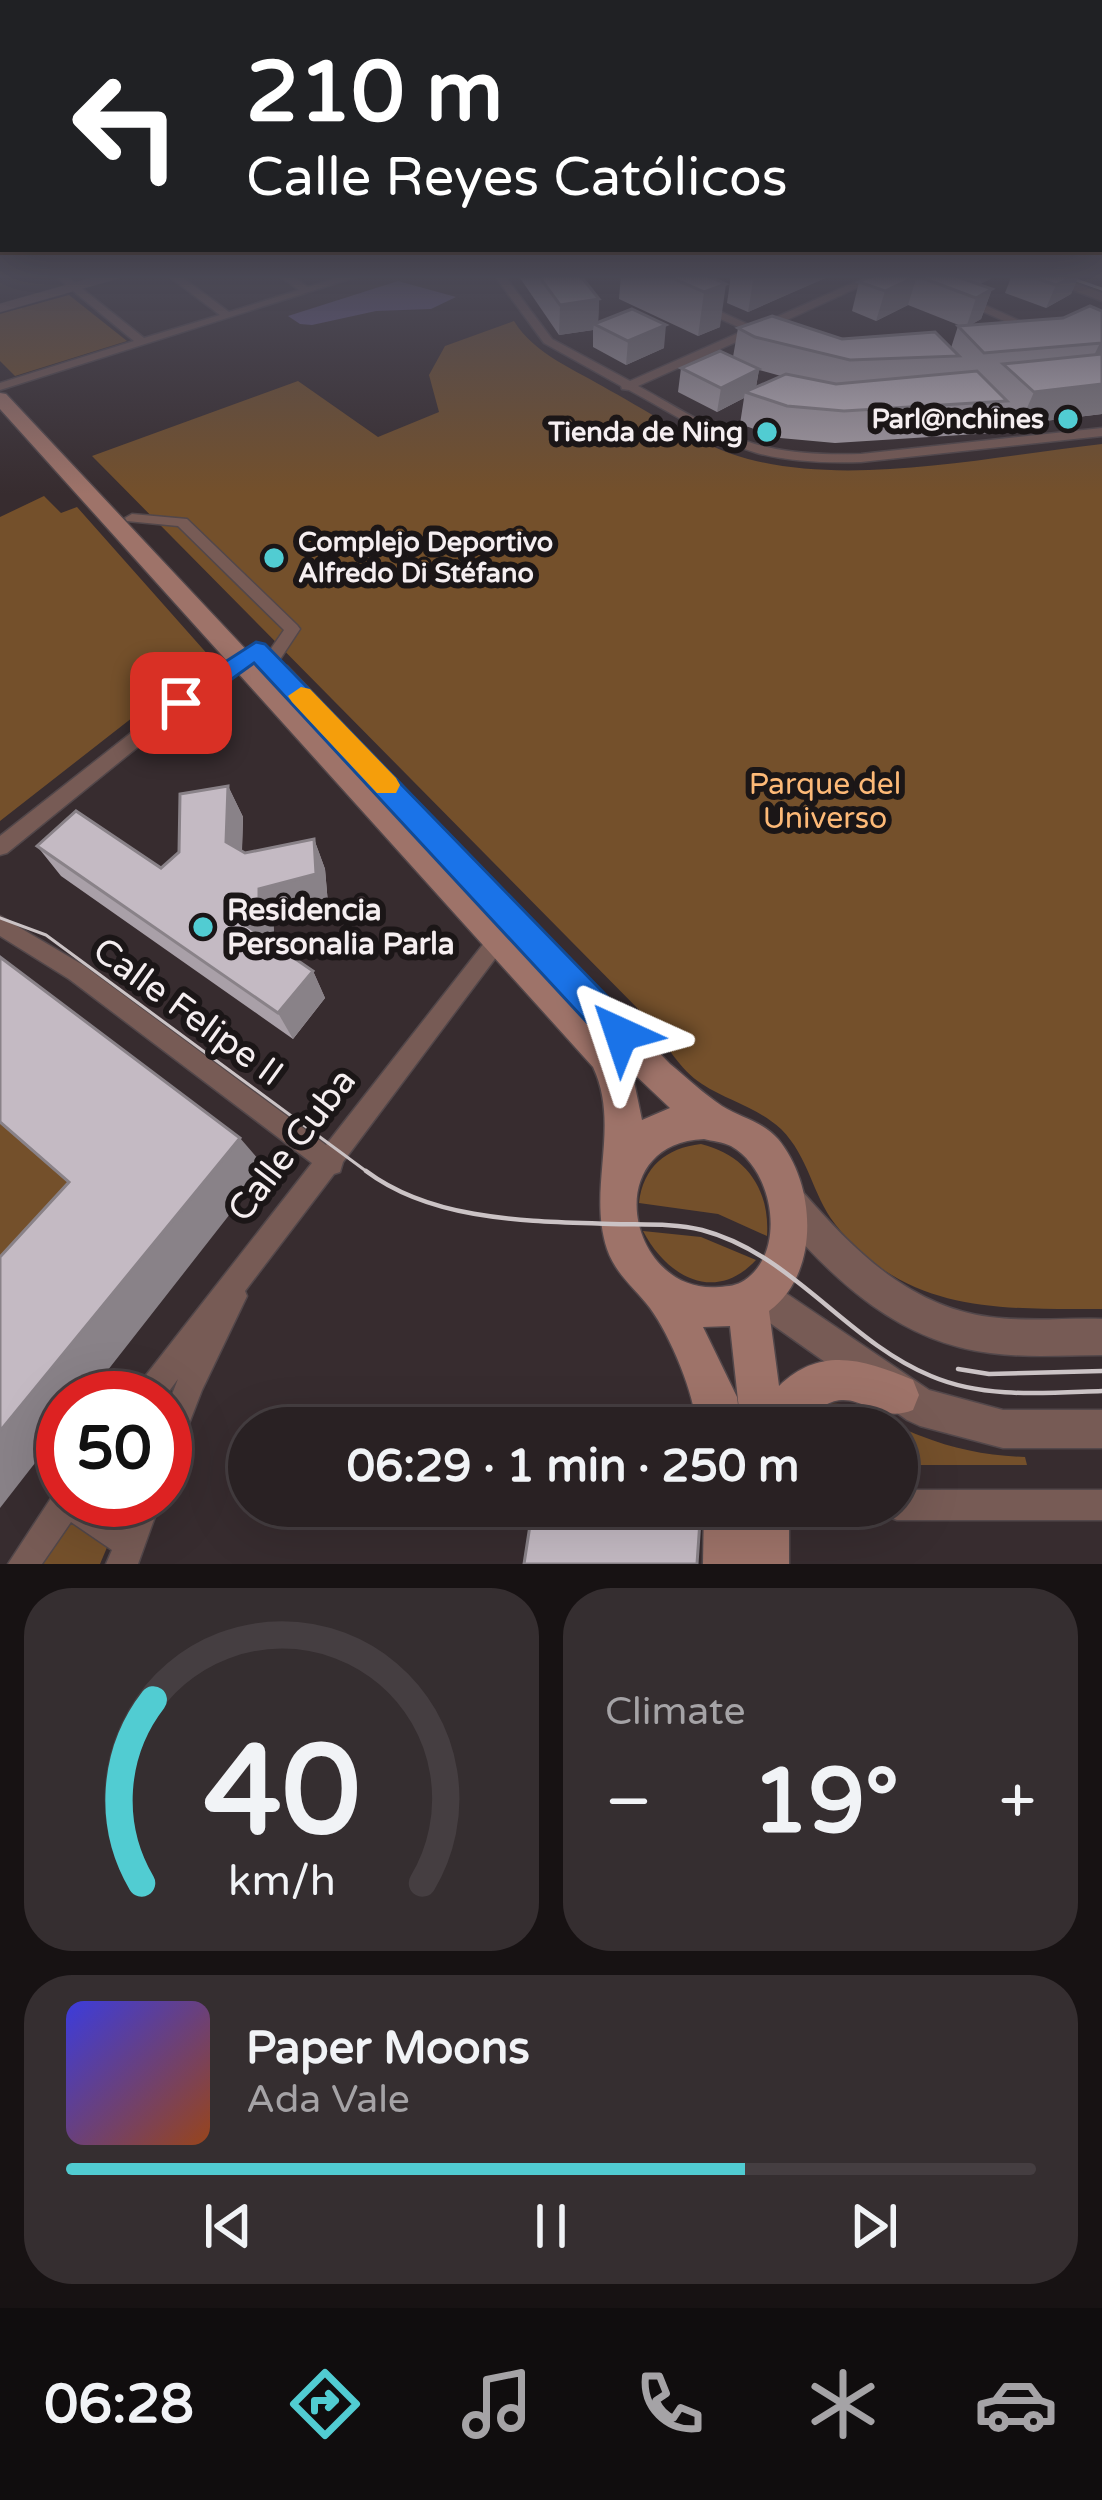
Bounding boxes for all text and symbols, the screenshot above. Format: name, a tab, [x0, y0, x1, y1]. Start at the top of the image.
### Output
text: 210 m	[246, 43, 503, 144]
icon: left	[48, 48, 204, 204]
text: Calle Reyes Católicos	[246, 145, 788, 210]
place label: Parl@nchines	[871, 403, 1044, 436]
marker: Parl@nchines	[1055, 406, 1081, 432]
place label: Tienda de Ning	[547, 416, 743, 449]
marker: Tienda de Ning	[754, 419, 780, 445]
place label: Complejo Deportivo Alfredo Di Stéfano	[298, 526, 553, 590]
marker: Complejo Deportivo Alfredo Di Stéfano	[261, 545, 287, 571]
pin	[130, 652, 232, 754]
icon: arrive	[148, 670, 214, 736]
park label: Parque del Universo	[749, 766, 901, 837]
place label: Residencia Personalia Parla	[227, 892, 455, 963]
marker: Residencia Personalia Parla	[190, 914, 216, 940]
street label: Calle Felipe II	[84, 929, 292, 1095]
position arrow	[558, 971, 684, 1097]
street label: Calle Cuba	[219, 1060, 365, 1230]
speed limit sign: 50	[36, 1371, 192, 1527]
text: 06:29 · 1 min · 250 m	[347, 1440, 799, 1494]
text: Climate	[605, 1688, 745, 1735]
text: 40	[203, 1717, 360, 1868]
text: 19°	[752, 1748, 899, 1857]
text: −	[605, 1762, 652, 1842]
text: +	[999, 1762, 1036, 1842]
text: km/h	[228, 1855, 335, 1906]
text: Paper Moons	[246, 2022, 530, 2076]
text: Ada Vale	[246, 2076, 410, 2123]
icon: previous	[195, 2193, 261, 2259]
icon: pause	[518, 2193, 584, 2259]
icon: next	[841, 2193, 907, 2259]
icon: directions	[283, 2362, 367, 2446]
icon: music	[455, 2362, 539, 2446]
icon: phone	[628, 2362, 712, 2446]
icon: climate	[801, 2362, 885, 2446]
icon: car	[974, 2362, 1058, 2446]
text: 06:28	[44, 2372, 194, 2437]

